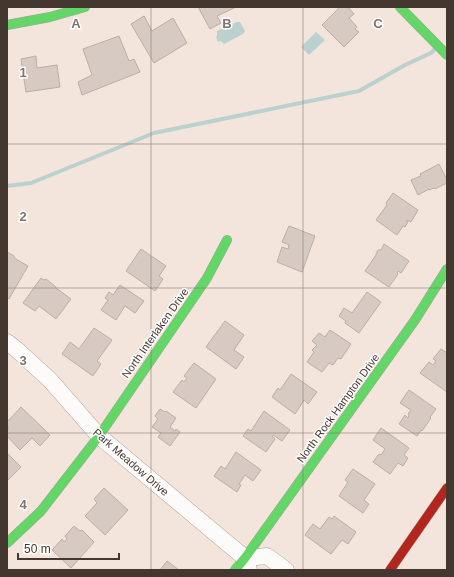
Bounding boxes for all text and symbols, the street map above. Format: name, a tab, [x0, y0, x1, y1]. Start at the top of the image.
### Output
text: A	[71, 16, 81, 31]
text: B	[222, 16, 232, 31]
text: C	[373, 16, 383, 31]
text: 1	[19, 65, 27, 80]
text: 2	[19, 209, 27, 224]
street label: North Interlaken Drive	[119, 286, 191, 380]
street label: North Rock Hampton Drive	[295, 351, 381, 465]
text: 3	[19, 353, 27, 368]
street label: Park Meadow Drive	[91, 426, 171, 498]
text: 4	[19, 497, 27, 512]
scale bar	[18, 535, 119, 561]
text: 50 m	[24, 542, 51, 556]

